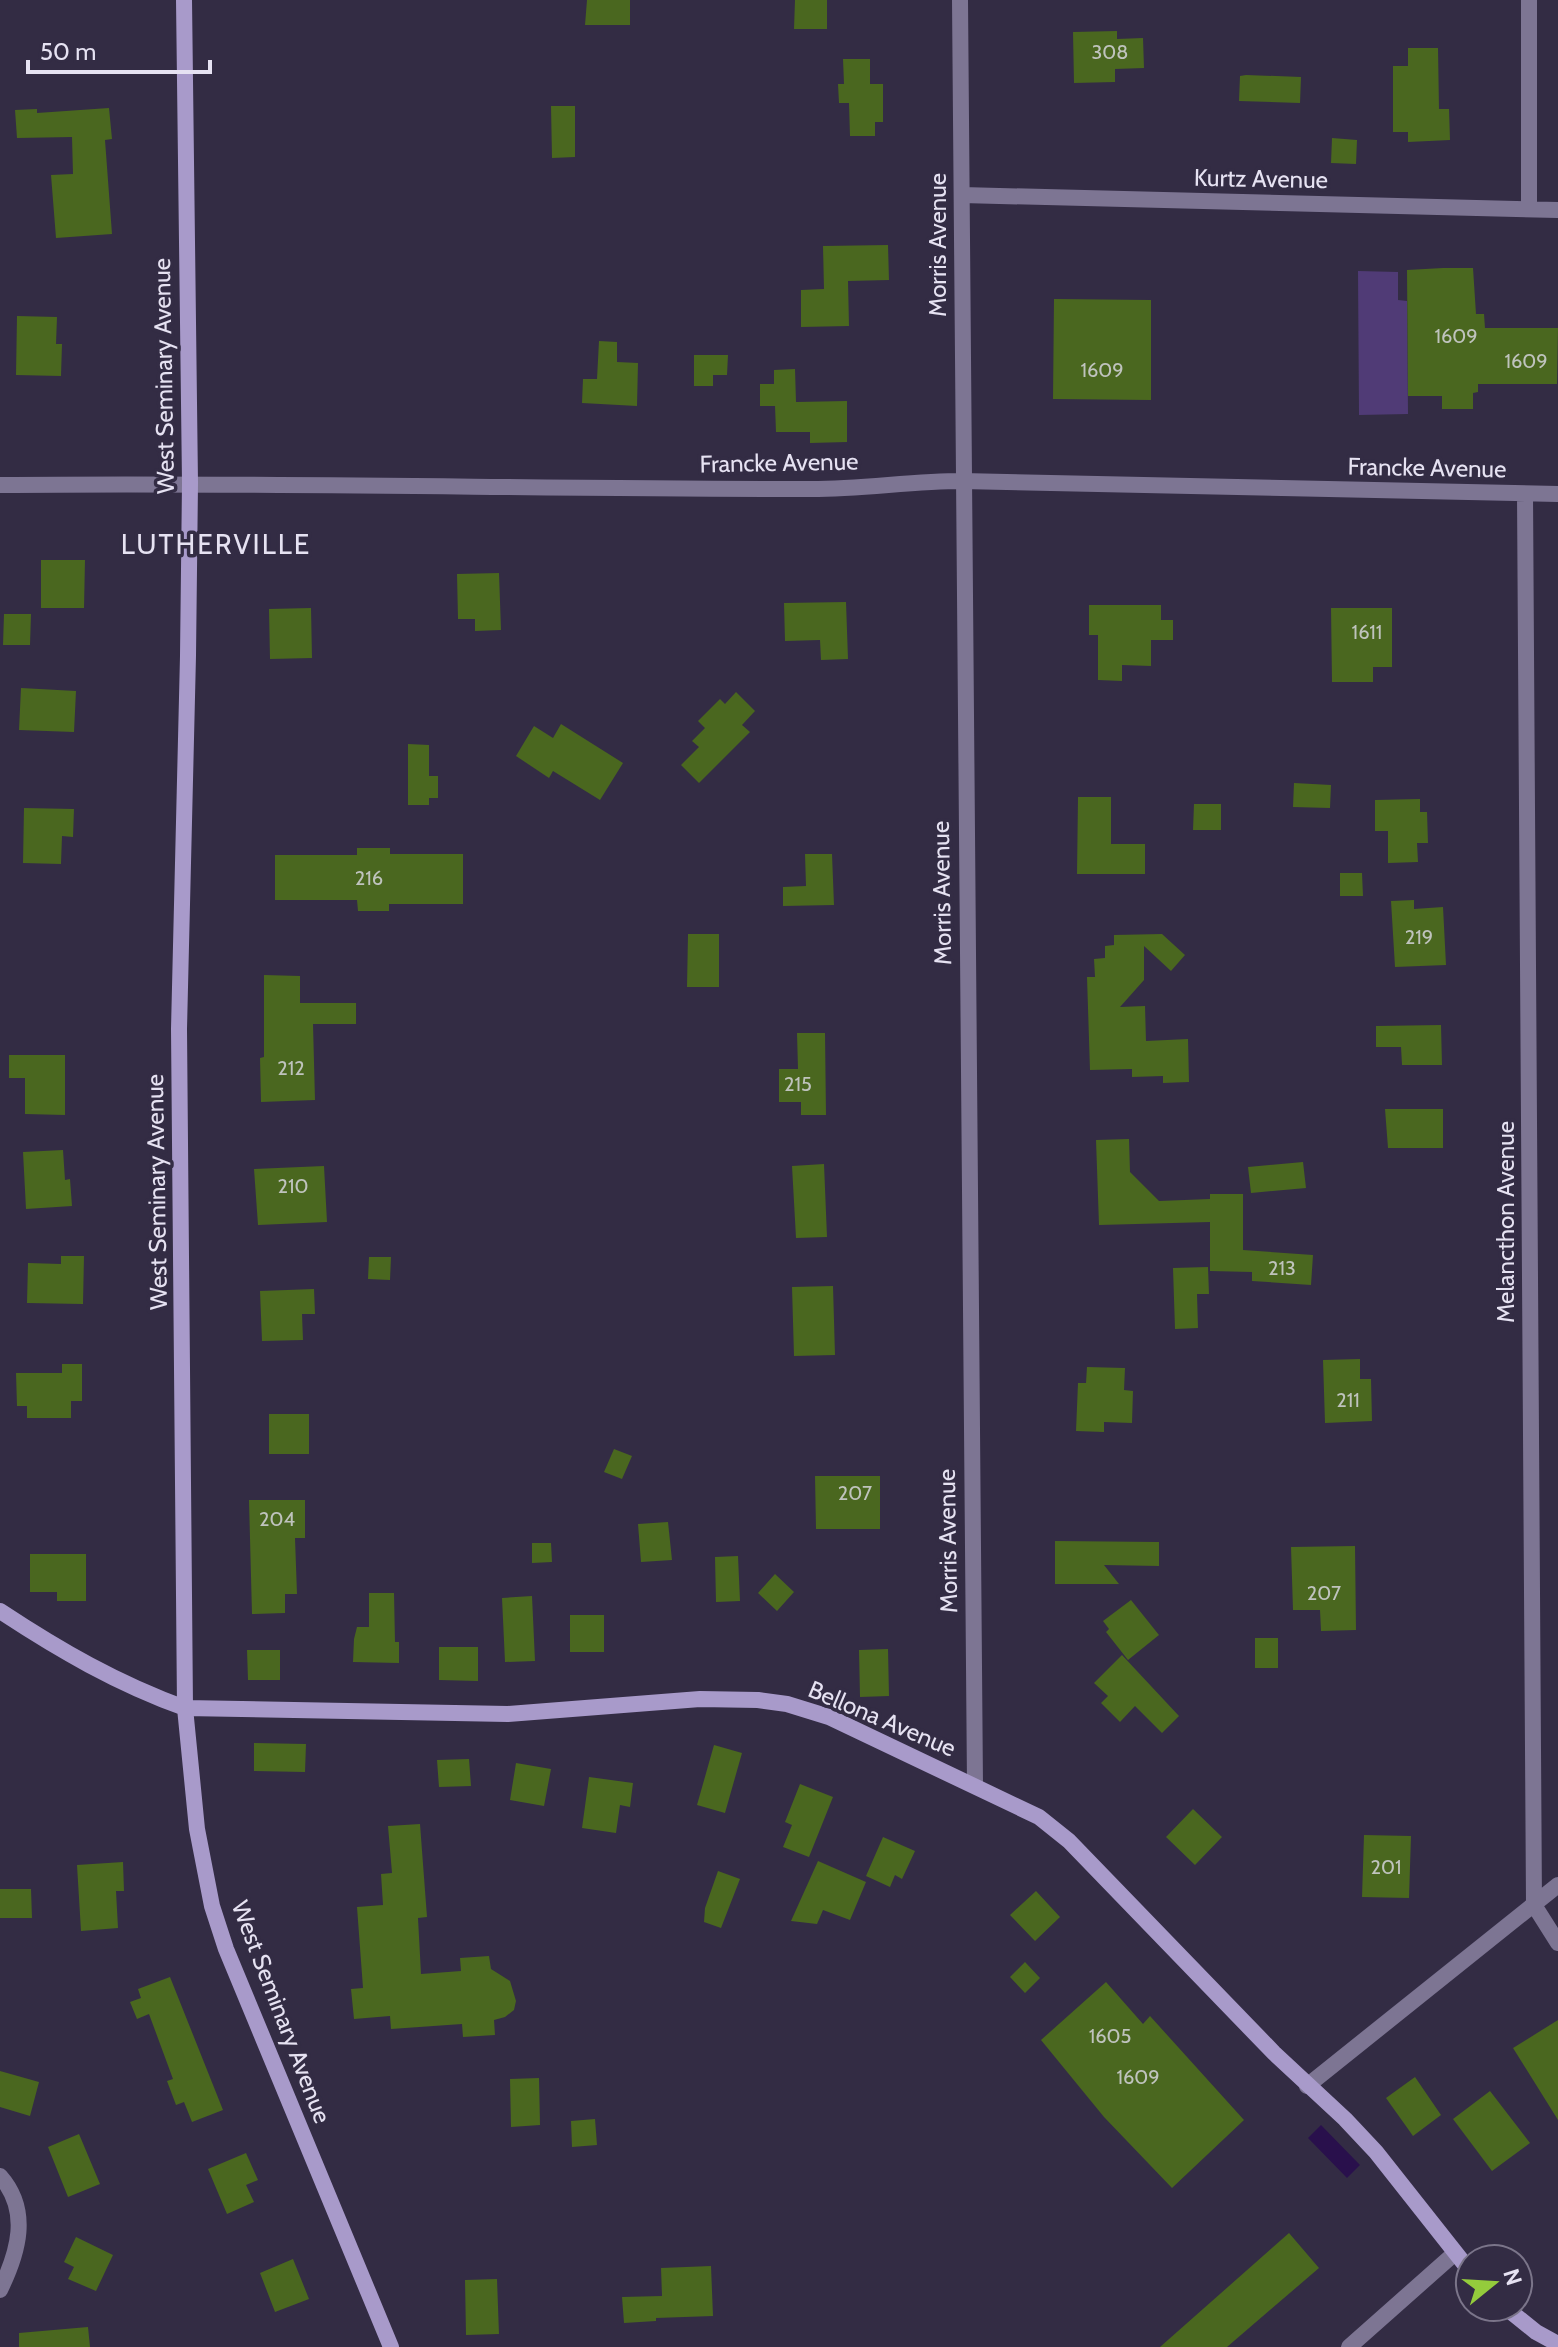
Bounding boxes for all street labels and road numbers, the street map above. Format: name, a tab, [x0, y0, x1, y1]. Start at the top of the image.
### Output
street label: Kurtz Avenue	[1194, 163, 1328, 194]
street label: Morris Avenue	[923, 173, 952, 317]
street label: West Seminary Avenue	[147, 258, 180, 494]
street label: Francke Avenue	[699, 447, 859, 478]
street label: Francke Avenue	[1347, 452, 1507, 483]
street label: Morris Avenue	[926, 821, 957, 965]
street label: West Seminary Avenue	[140, 1074, 173, 1310]
street label: Melancthon Avenue	[1491, 1121, 1520, 1323]
street label: Morris Avenue	[932, 1469, 963, 1613]
street label: Bellona Avenue	[804, 1674, 960, 1763]
street label: West Seminary Avenue	[226, 1896, 337, 2127]

